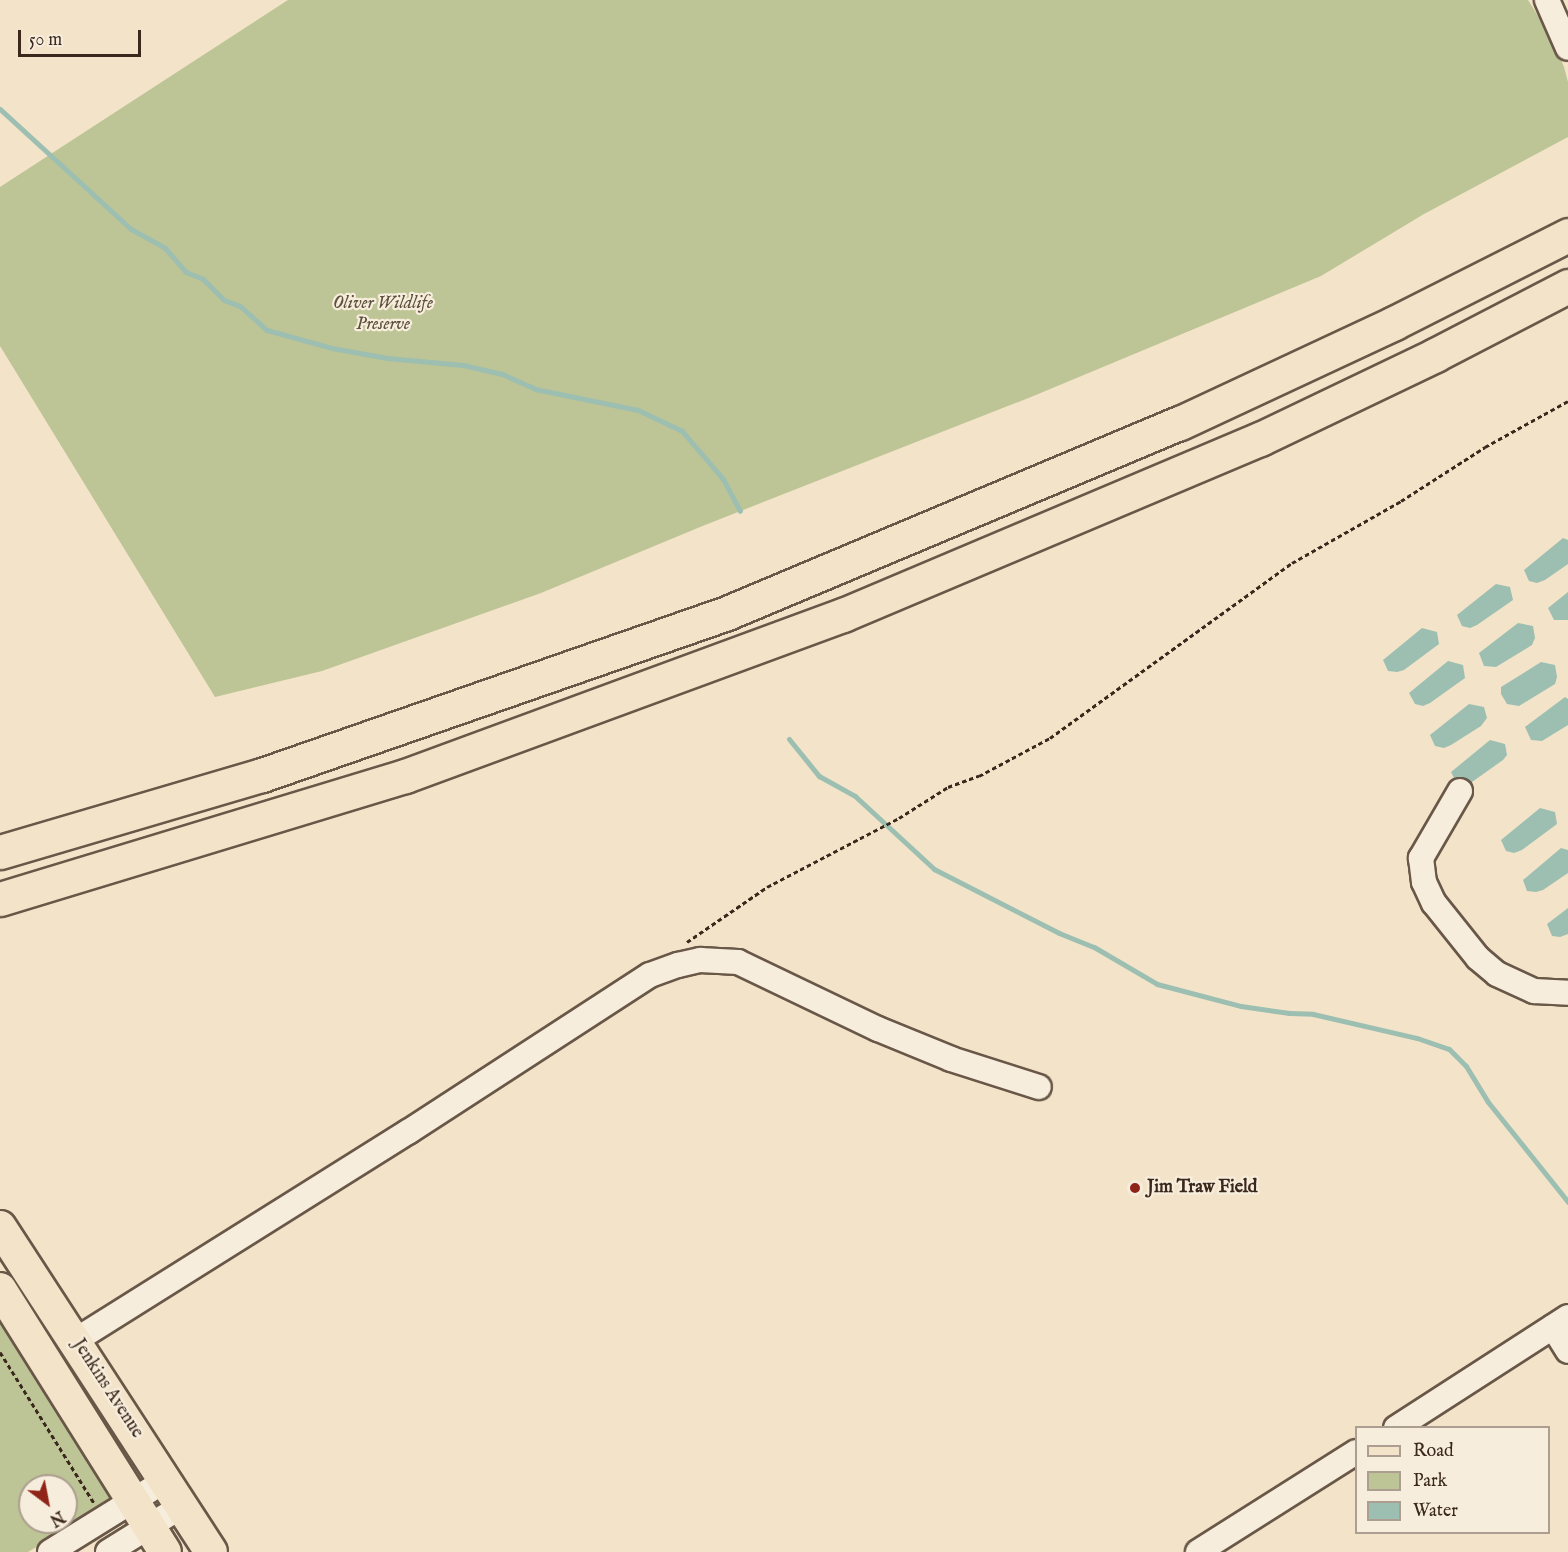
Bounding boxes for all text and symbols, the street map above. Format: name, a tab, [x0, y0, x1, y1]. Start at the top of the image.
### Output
scale bar	[21, 18, 144, 56]
text: 50 m	[29, 29, 62, 52]
park label: Oliver Wildlife Preserve	[333, 294, 433, 336]
place label: Jim Traw Field	[1147, 1177, 1257, 1199]
marker: Jim Traw Field	[1128, 1181, 1142, 1195]
street label: Jenkins Avenue	[67, 1335, 147, 1443]
legend	[1355, 1426, 1550, 1534]
text: Road	[1413, 1440, 1454, 1463]
text: Park	[1413, 1470, 1447, 1493]
north arrow	[18, 1474, 78, 1534]
text: Water	[1413, 1500, 1458, 1523]
text: N	[45, 1505, 68, 1530]

